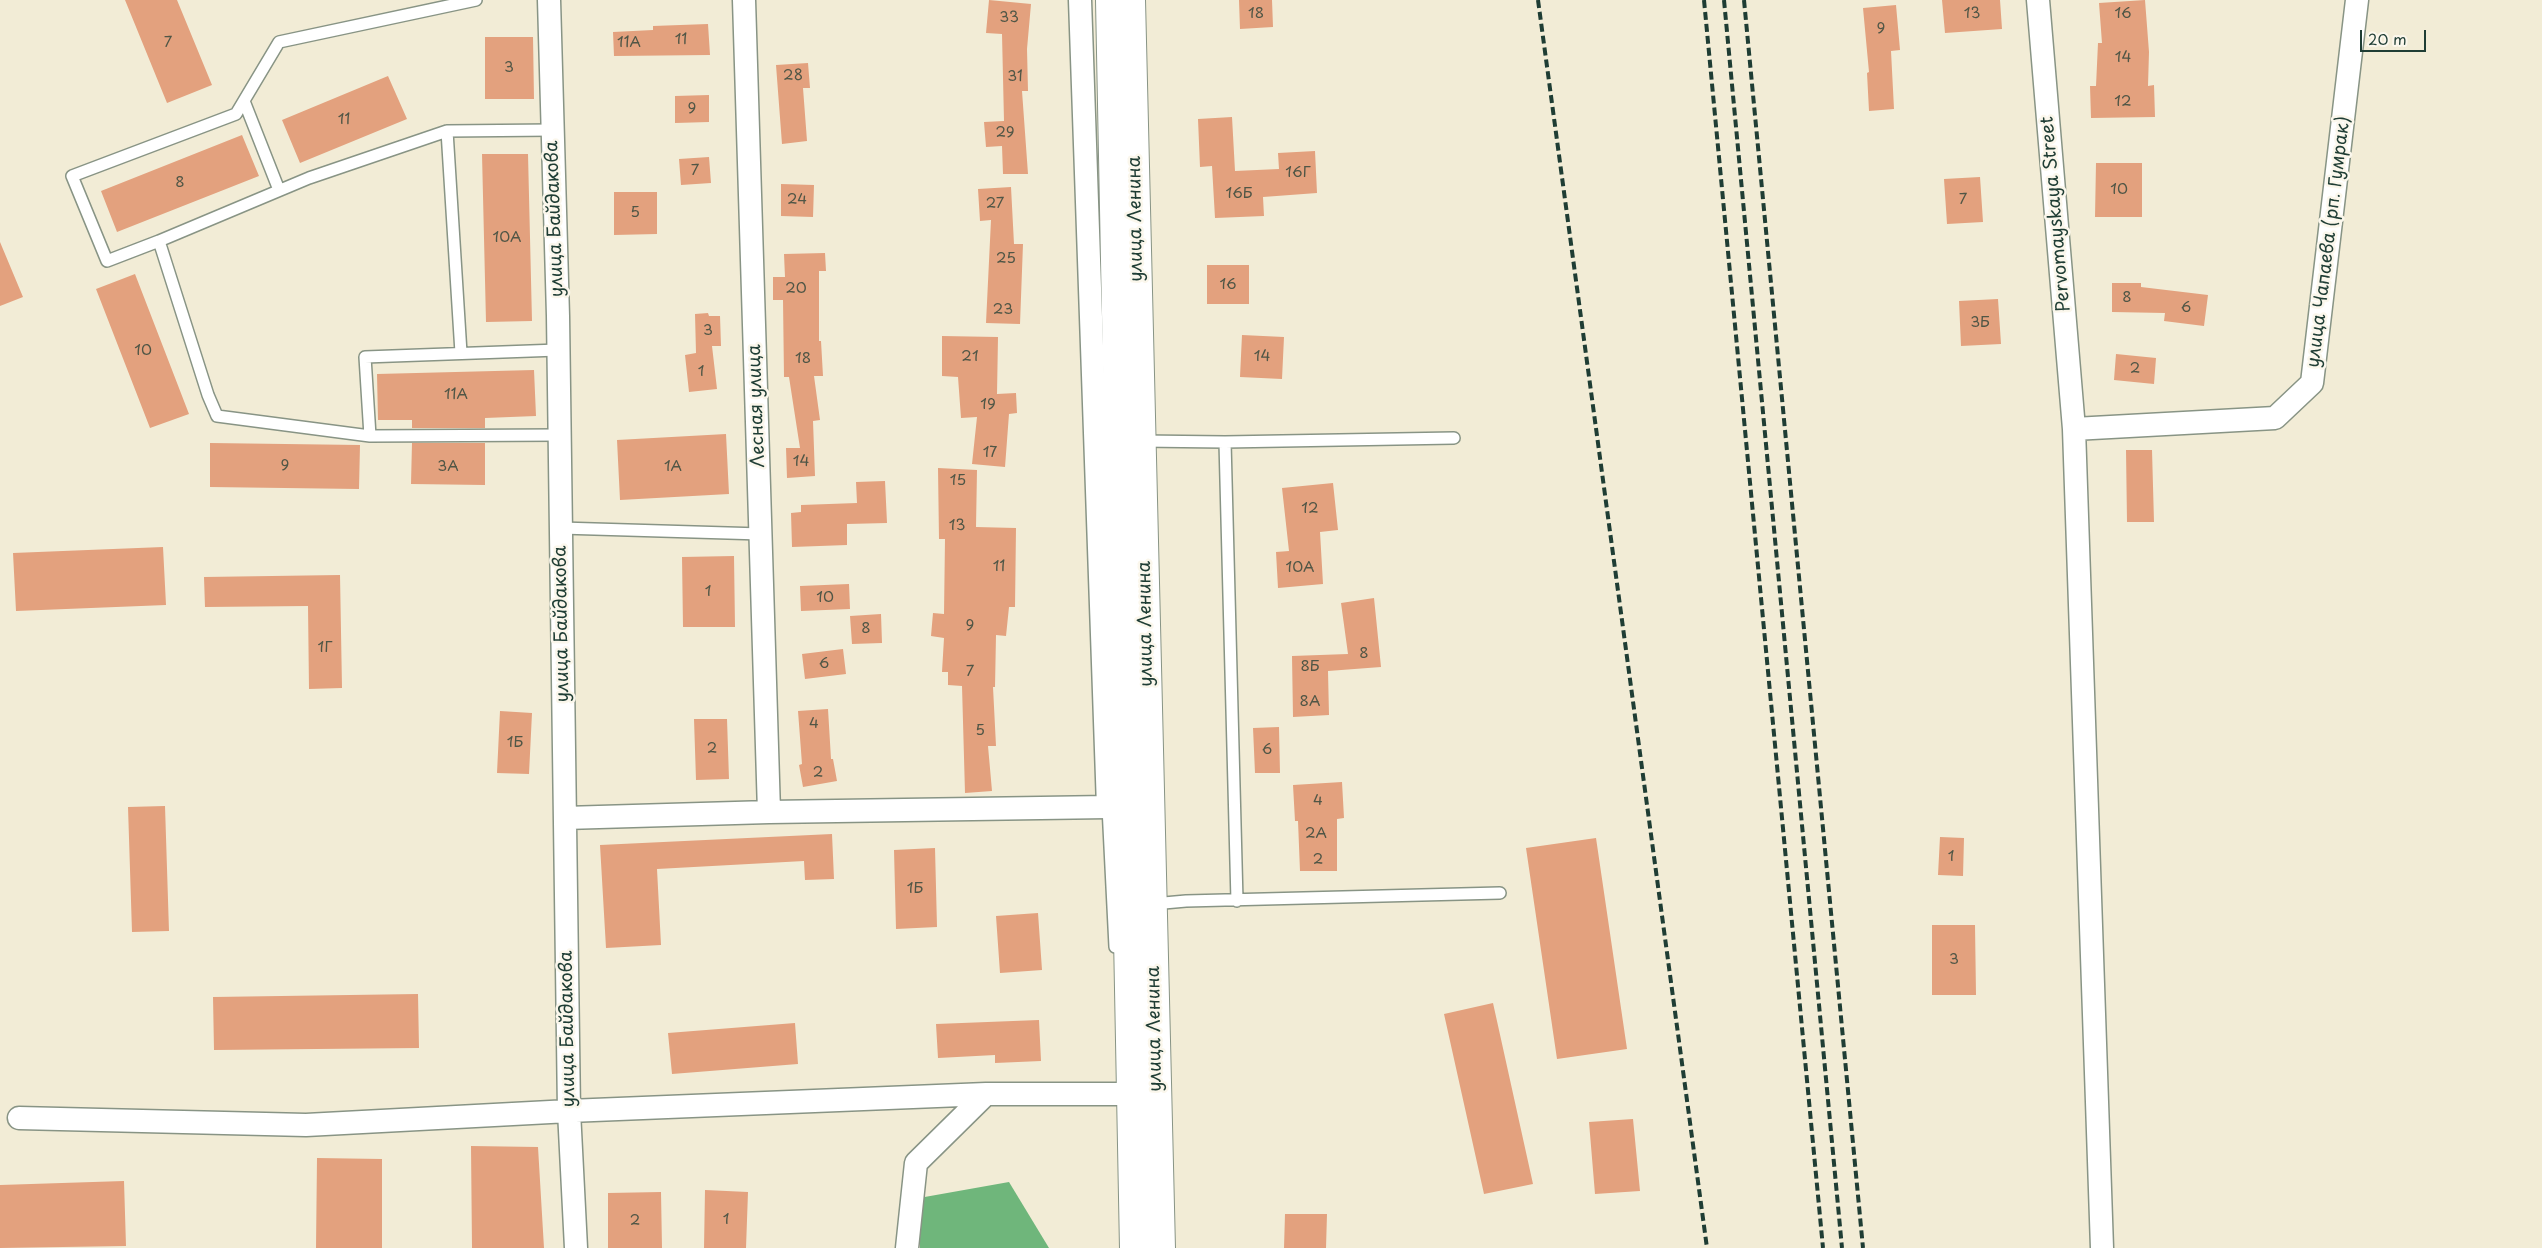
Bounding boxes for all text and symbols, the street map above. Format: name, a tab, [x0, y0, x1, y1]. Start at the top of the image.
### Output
house number: 18	[1248, 5, 1264, 23]
house number: 13	[1964, 5, 1980, 23]
house number: 16	[2114, 5, 2132, 23]
house number: 33	[999, 9, 1019, 27]
house number: 9	[1877, 20, 1885, 38]
scale bar	[2362, 20, 2428, 52]
text: 20 m	[2368, 27, 2407, 50]
house number: 11	[675, 31, 687, 49]
house number: 7	[164, 34, 172, 52]
house number: 11А	[617, 34, 641, 52]
house number: 14	[2115, 49, 2131, 67]
house number: 3	[504, 59, 514, 77]
house number: 28	[783, 67, 803, 85]
house number: 31	[1007, 68, 1023, 86]
house number: 12	[2114, 93, 2132, 111]
house number: 9	[688, 100, 696, 118]
house number: 11	[338, 111, 350, 129]
street label: Pervomayskaya Street	[2037, 115, 2075, 313]
street label: улица Чапаева (рп. Гумрак)	[2303, 115, 2355, 369]
house number: 29	[995, 124, 1015, 142]
street label: улица Байдакова	[541, 140, 569, 298]
street label: улица Ленина	[1124, 156, 1148, 282]
house number: 7	[691, 162, 699, 180]
house number: 16Г	[1285, 164, 1311, 182]
house number: 8	[175, 174, 185, 192]
house number: 10	[2110, 181, 2128, 199]
house number: 16Б	[1225, 185, 1253, 203]
house number: 24	[787, 191, 807, 209]
house number: 7	[1959, 191, 1967, 209]
house number: 27	[986, 195, 1004, 213]
house number: 5	[630, 204, 640, 222]
house number: 10А	[492, 229, 522, 247]
house number: 25	[996, 250, 1016, 268]
house number: 16	[1219, 276, 1237, 294]
house number: 20	[785, 280, 807, 298]
house number: 8	[2122, 289, 2132, 307]
house number: 6	[2181, 299, 2191, 317]
house number: 23	[993, 301, 1013, 319]
house number: 3Б	[1970, 314, 1990, 332]
house number: 3	[703, 322, 713, 340]
house number: 10	[134, 342, 152, 360]
street label: Лесная улица	[744, 344, 770, 468]
house number: 21	[961, 348, 979, 366]
house number: 14	[1254, 348, 1270, 366]
house number: 18	[795, 350, 811, 368]
house number: 2	[2130, 360, 2140, 378]
house number: 1	[698, 363, 704, 381]
house number: 11А	[444, 386, 468, 404]
house number: 19	[980, 396, 996, 414]
house number: 17	[983, 444, 997, 462]
house number: 14	[793, 453, 809, 471]
house number: 9	[281, 457, 289, 475]
house number: 3А	[437, 458, 459, 476]
house number: 1А	[664, 458, 682, 476]
house number: 15	[950, 472, 966, 490]
house number: 12	[1301, 500, 1319, 518]
house number: 13	[949, 517, 965, 535]
street label: улица Байдакова	[550, 546, 574, 702]
house number: 11	[993, 558, 1005, 576]
house number: 10А	[1285, 559, 1315, 577]
street label: улица Ленина	[1134, 561, 1158, 687]
house number: 1	[705, 583, 711, 601]
house number: 10	[816, 589, 834, 607]
house number: 9	[966, 617, 974, 635]
house number: 8	[861, 620, 871, 638]
house number: 1Г	[318, 639, 332, 657]
house number: 8	[1359, 645, 1369, 663]
house number: 6	[819, 655, 829, 673]
house number: 8Б	[1300, 658, 1320, 676]
house number: 7	[966, 663, 974, 681]
house number: 8А	[1300, 693, 1320, 711]
house number: 4	[809, 715, 819, 733]
house number: 5	[975, 722, 985, 740]
house number: 1Б	[507, 734, 523, 752]
house number: 2	[707, 740, 717, 758]
house number: 6	[1262, 741, 1272, 759]
house number: 2	[813, 764, 823, 782]
house number: 4	[1313, 792, 1323, 810]
house number: 2А	[1305, 825, 1327, 843]
house number: 1	[1948, 848, 1954, 866]
house number: 2	[1313, 851, 1323, 869]
house number: 1Б	[907, 880, 923, 898]
street label: улица Байдакова	[556, 951, 580, 1107]
house number: 3	[1949, 951, 1959, 969]
street label: улица Ленина	[1143, 966, 1167, 1092]
house number: 1	[723, 1211, 729, 1229]
house number: 2	[630, 1212, 640, 1230]

